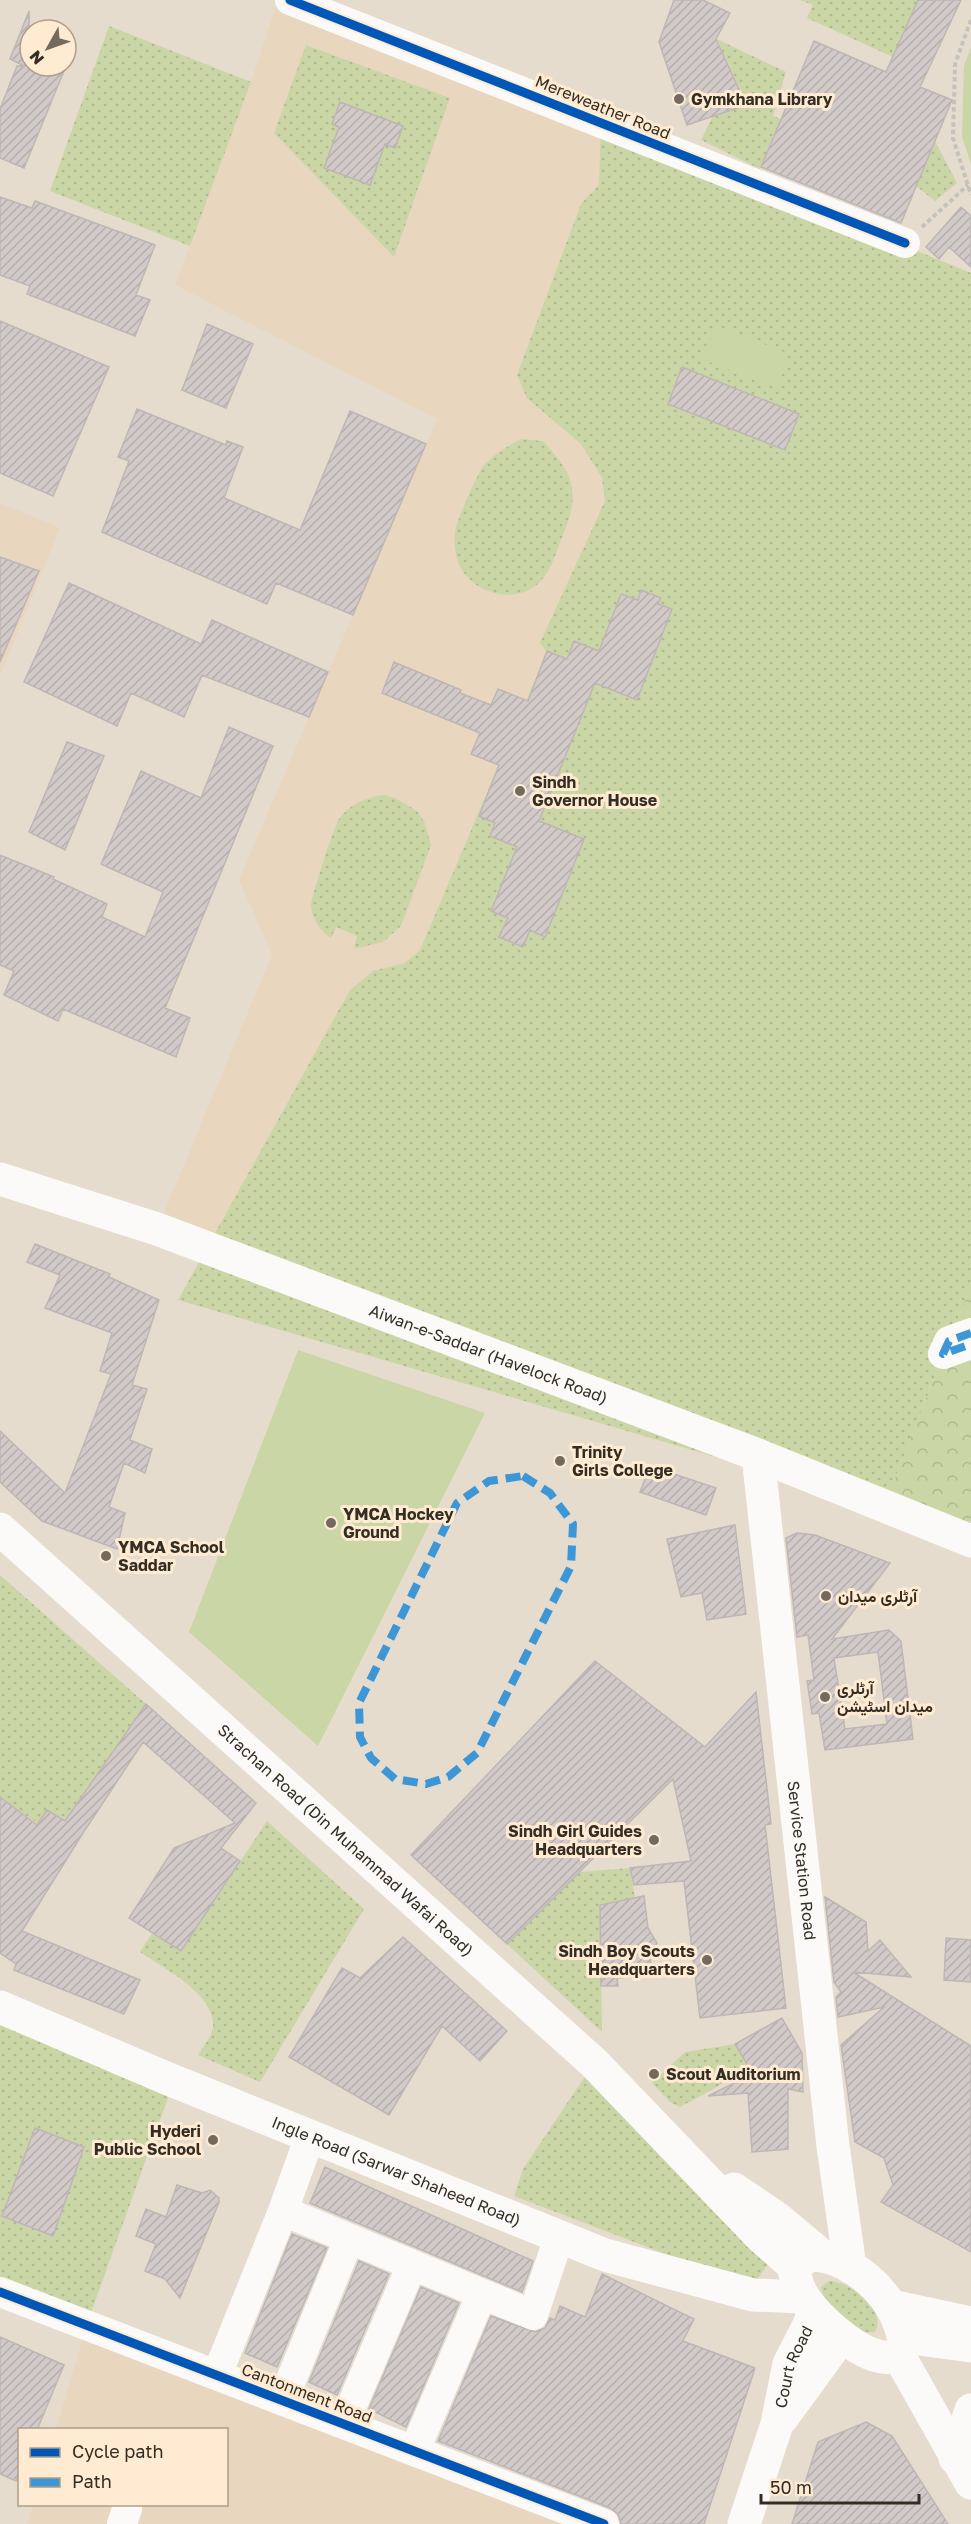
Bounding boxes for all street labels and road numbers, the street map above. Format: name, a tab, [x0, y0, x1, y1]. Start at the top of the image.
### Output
street label: Mereweather Road	[532, 71, 674, 143]
street label: Aiwan-e-Saddar (Havelock Road)	[367, 1300, 610, 1408]
street label: Strachan Road (Din Muhammad Wafai Road)	[214, 1720, 478, 1960]
street label: Service Station Road	[783, 1780, 821, 1941]
street label: Ingle Road (Sarwar Shaheed Road)	[269, 2112, 524, 2230]
street label: Court Road	[770, 2322, 817, 2410]
street label: Cantonment Road	[239, 2359, 375, 2427]

